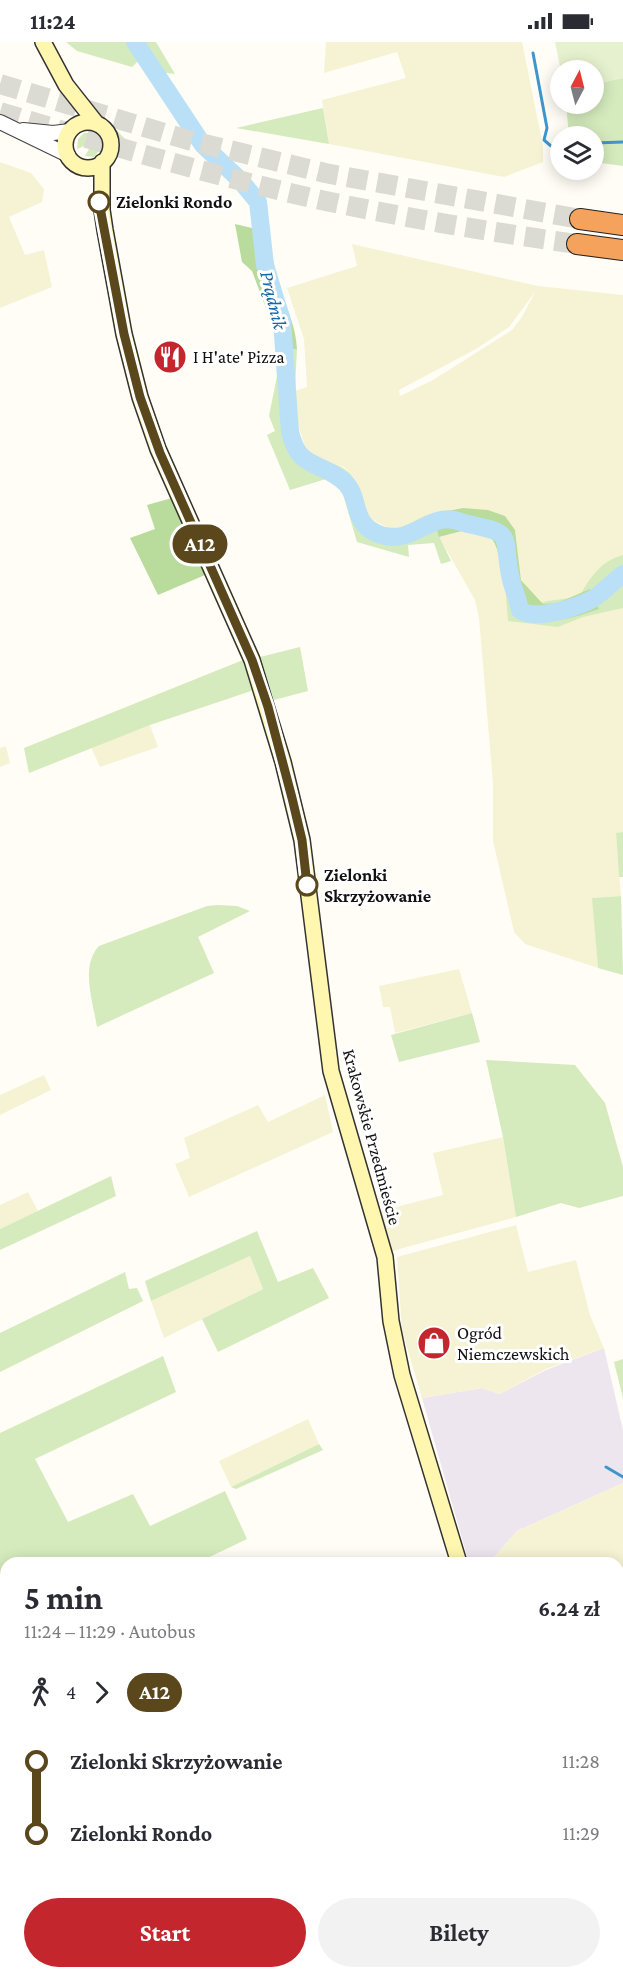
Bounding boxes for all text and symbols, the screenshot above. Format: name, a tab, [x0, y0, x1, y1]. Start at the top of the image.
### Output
text: 11:24	[30, 9, 76, 34]
north arrow	[550, 60, 604, 114]
map controls	[550, 60, 604, 180]
button: layers	[550, 126, 604, 180]
marker: Zielonki Rondo	[88, 191, 110, 213]
place label: Zielonki Rondo	[116, 192, 232, 212]
water label: Prądnik	[255, 268, 292, 333]
restaurant icon: I H'ate' Pizza	[152, 339, 188, 375]
place label: I H'ate' Pizza	[193, 347, 285, 367]
line badge: A12	[166, 524, 234, 564]
text: A12	[184, 532, 216, 556]
place label: Zielonki Skrzyżowanie	[324, 865, 431, 906]
marker: Zielonki Skrzyżowanie	[296, 874, 318, 896]
street label: Krakowskie Przedmieście	[339, 1047, 405, 1227]
place label: Ogród Niemczewskich	[457, 1323, 570, 1364]
shop icon: Ogród Niemczewskich	[416, 1325, 452, 1361]
text: 5 min	[24, 1579, 103, 1616]
text: 6.24 zł	[538, 1596, 600, 1621]
text: 11:24 – 11:29 · Autobus	[24, 1620, 196, 1642]
icon: walk	[24, 1676, 57, 1709]
icon: forward	[85, 1676, 118, 1709]
text: A12	[139, 1680, 170, 1704]
text: 4	[66, 1681, 76, 1703]
text: Zielonki Skrzyżowanie	[70, 1749, 282, 1774]
text: 11:28	[562, 1750, 600, 1772]
text: Zielonki Rondo	[70, 1821, 212, 1846]
text: 11:29	[562, 1822, 600, 1844]
button: Start	[24, 1898, 306, 1967]
button: Bilety	[318, 1898, 600, 1967]

